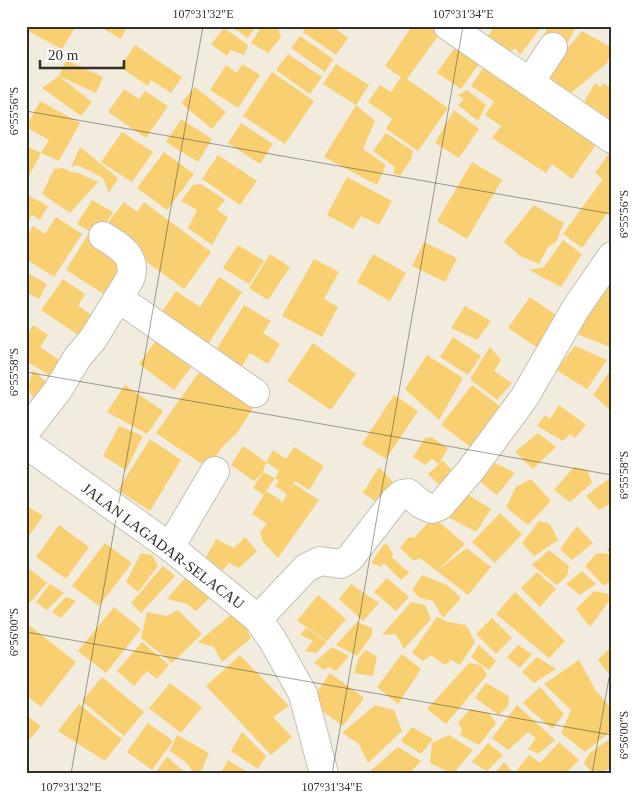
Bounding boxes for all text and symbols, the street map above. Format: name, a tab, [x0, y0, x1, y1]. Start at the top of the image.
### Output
text: 107°31'32"E	[172, 7, 234, 21]
text: 107°31'34"E	[432, 7, 494, 21]
scale bar	[40, 38, 124, 70]
text: 20 m	[48, 47, 79, 63]
text: 6°55'56"S	[7, 87, 21, 135]
text: 6°55'56"S	[617, 190, 631, 238]
text: 6°55'58"S	[7, 348, 21, 396]
text: 6°55'58"S	[617, 451, 631, 499]
street label: JALAN LAGADAR-SELACAU	[79, 480, 247, 612]
text: 6°56'00"S	[7, 608, 21, 656]
text: 6°56'00"S	[617, 711, 631, 759]
text: 107°31'32"E	[40, 780, 102, 794]
text: 107°31'34"E	[301, 780, 363, 794]

